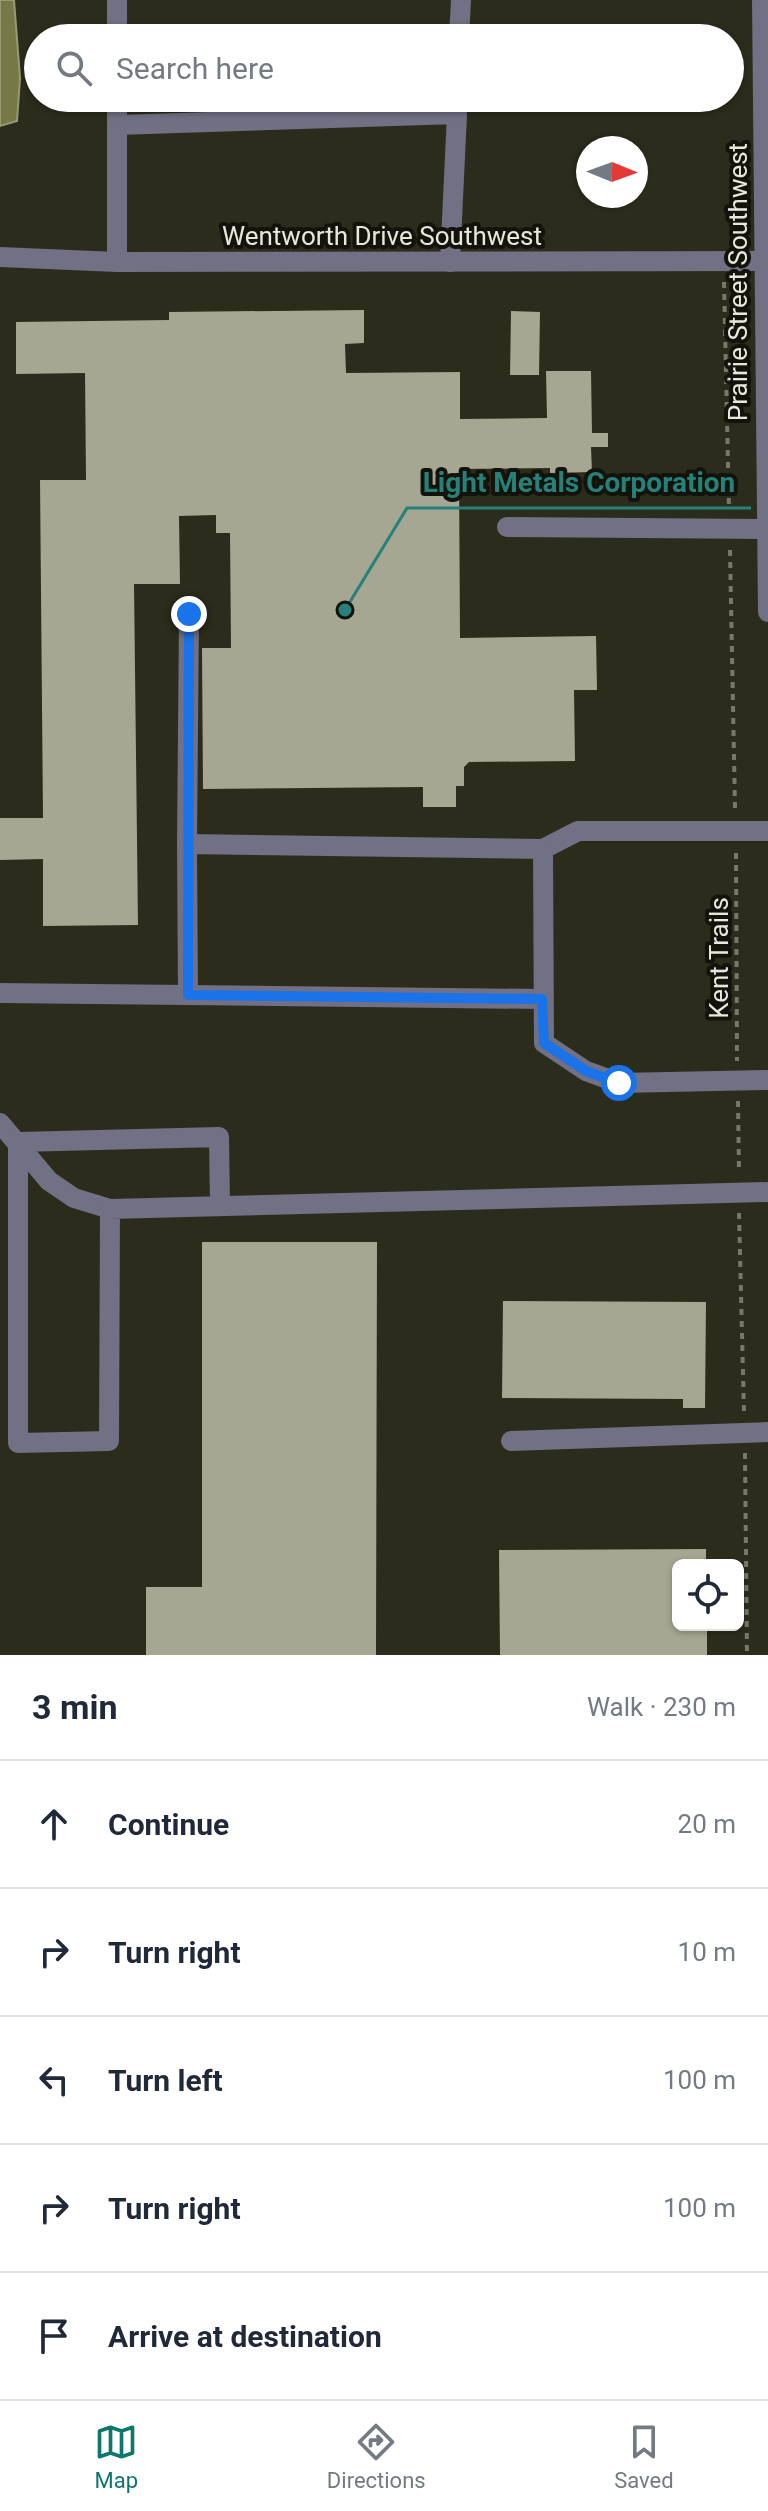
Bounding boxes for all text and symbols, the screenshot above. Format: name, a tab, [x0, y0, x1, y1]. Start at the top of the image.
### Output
search box	[24, 24, 744, 112]
icon: search	[52, 46, 96, 90]
text: Search here	[116, 51, 274, 86]
north arrow	[576, 136, 648, 208]
street label: Prairie Street Southwest	[723, 143, 753, 421]
street label: Wentworth Drive Southwest	[222, 221, 542, 251]
callout: Light Metals Corporation	[407, 456, 751, 508]
text: Light Metals Corporation	[423, 466, 735, 499]
route end	[171, 596, 207, 632]
street label: Kent Trails	[704, 897, 734, 1019]
route start	[601, 1065, 637, 1101]
map controls	[672, 1559, 744, 1631]
button: locate	[672, 1559, 744, 1631]
text: 3 min	[32, 1687, 117, 1727]
text: Walk · 230 m	[587, 1692, 736, 1722]
icon: ahead	[32, 1802, 76, 1846]
text: Continue	[108, 1807, 229, 1842]
text: 20 m	[678, 1809, 736, 1839]
icon: right	[32, 1930, 76, 1974]
text: Turn right	[108, 1935, 241, 1970]
text: 10 m	[678, 1937, 736, 1967]
icon: left	[32, 2058, 76, 2102]
text: Turn left	[108, 2063, 223, 2098]
text: 100 m	[663, 2065, 736, 2095]
icon: right	[32, 2186, 76, 2230]
text: Turn right	[108, 2191, 241, 2226]
text: 100 m	[663, 2193, 736, 2223]
icon: arrive	[32, 2314, 76, 2358]
text: Arrive at destination	[108, 2319, 382, 2354]
tab: Map	[94, 2420, 138, 2493]
tab: Directions	[327, 2420, 426, 2493]
tab: Saved	[614, 2420, 674, 2493]

